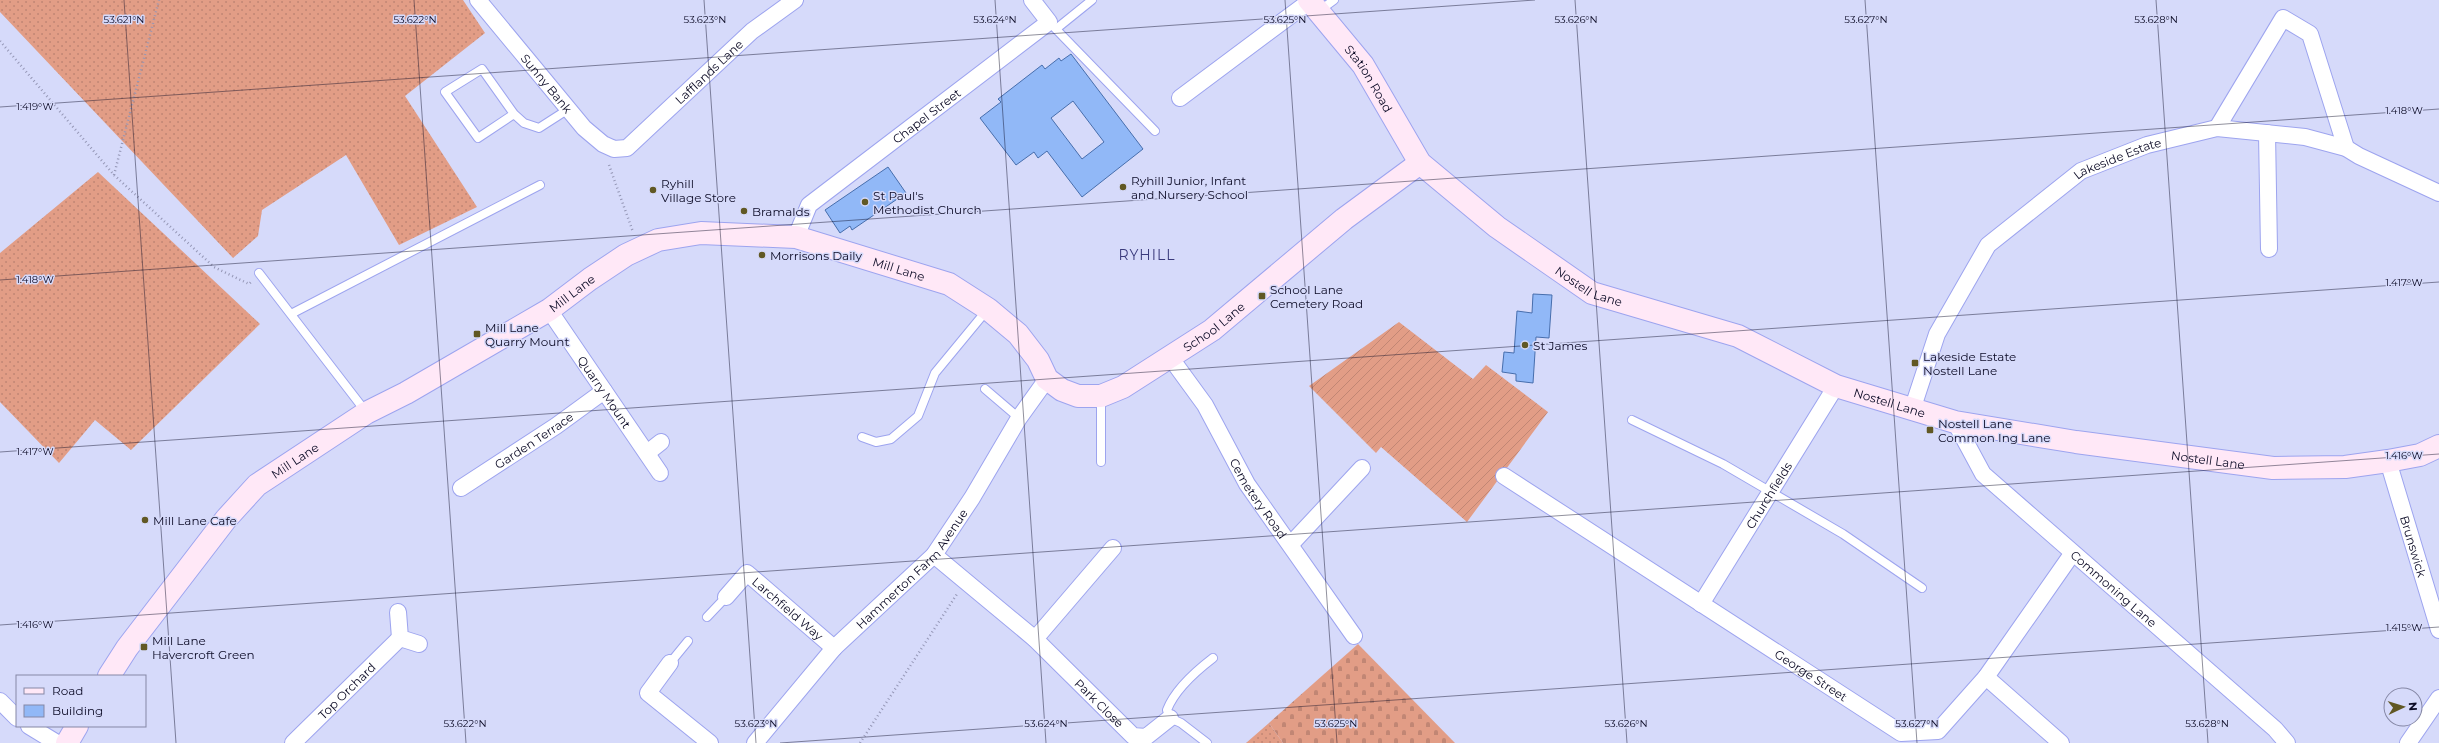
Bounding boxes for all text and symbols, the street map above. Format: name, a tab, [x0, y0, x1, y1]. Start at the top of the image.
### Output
text: 53.621°N	[104, 13, 144, 26]
text: 53.622°N	[393, 13, 437, 26]
text: 53.623°N	[684, 13, 726, 26]
text: 53.624°N	[973, 13, 1017, 26]
text: 53.625°N	[1264, 13, 1306, 26]
text: 53.626°N	[1554, 13, 1598, 26]
text: 53.627°N	[1844, 13, 1888, 26]
text: 53.628°N	[2134, 13, 2178, 26]
street label: Lafflands Lane	[672, 36, 746, 107]
street label: Station Road	[1342, 42, 1396, 115]
street label: Sunny Bank	[518, 50, 576, 117]
street label: Chapel Street	[889, 85, 963, 146]
text: 1.419°W	[16, 100, 54, 113]
text: 1.418°W	[2385, 104, 2423, 117]
street label: Lakeside Estate	[2070, 134, 2163, 182]
place label: Ryhill Junior, Infant and Nursery School	[1131, 173, 1248, 202]
place label: Ryhill Village Store	[661, 176, 736, 205]
marker: Ryhill Junior, Infant and Nursery School	[1118, 182, 1128, 192]
marker: Ryhill Village Store	[648, 185, 658, 195]
place label: St Paul's Methodist Church	[873, 188, 982, 217]
marker: St Paul's Methodist Church	[860, 197, 870, 207]
place label: Bramalds	[752, 204, 810, 219]
marker: Bramalds	[739, 206, 749, 216]
district label: RYHILL	[1119, 246, 1175, 264]
place label: Morrisons Daily	[770, 248, 863, 263]
marker: Morrisons Daily	[757, 250, 767, 260]
street label: Mill Lane	[871, 254, 927, 284]
street label: Nostell Lane	[1553, 262, 1624, 309]
street label: Mill Lane	[546, 271, 597, 315]
text: 1.418°W	[16, 273, 54, 286]
text: 1.417°W	[2385, 276, 2423, 289]
place label: School Lane Cemetery Road	[1270, 282, 1363, 311]
marker: School Lane Cemetery Road	[1257, 291, 1267, 301]
street label: School Lane	[1180, 299, 1247, 354]
place label: Mill Lane Quarry Mount	[485, 320, 569, 349]
marker: Mill Lane Quarry Mount	[472, 329, 482, 339]
place label: St James	[1533, 338, 1587, 353]
marker: St James	[1520, 340, 1530, 350]
place label: Lakeside Estate Nostell Lane	[1923, 349, 2016, 378]
street label: Quarry Mount	[575, 353, 635, 431]
marker: Lakeside Estate Nostell Lane	[1910, 358, 1920, 368]
street label: Nostell Lane	[1852, 384, 1927, 420]
street label: Garden Terrace	[492, 409, 576, 472]
place label: Nostell Lane Common Ing Lane	[1938, 416, 2051, 445]
marker: Nostell Lane Common Ing Lane	[1925, 425, 1935, 435]
street label: Mill Lane	[268, 439, 321, 481]
text: 1.417°W	[16, 445, 54, 458]
street label: Nostell Lane	[2170, 447, 2246, 472]
text: 1.416°W	[2385, 449, 2423, 462]
street label: Cemetery Road	[1227, 455, 1290, 541]
street label: Churchfields	[1742, 459, 1795, 531]
street label: Hammerton Farm Avenue	[852, 506, 970, 632]
place label: Mill Lane Cafe	[153, 513, 237, 528]
street label: Brunswick	[2397, 514, 2430, 580]
marker: Mill Lane Cafe	[140, 515, 150, 525]
street label: Commoning Lane	[2068, 547, 2160, 630]
street label: Larchfield Way	[749, 574, 827, 643]
text: 1.416°W	[16, 618, 54, 631]
text: 1.415°W	[2386, 621, 2422, 634]
place label: Mill Lane Havercroft Green	[152, 633, 255, 662]
marker: Mill Lane Havercroft Green	[139, 642, 149, 652]
street label: George Street	[1772, 646, 1851, 704]
street label: Top Orchard	[315, 659, 378, 722]
legend	[16, 675, 146, 727]
street label: Park Close	[1072, 675, 1127, 730]
text: Road	[52, 683, 83, 698]
north arrow	[2383, 687, 2423, 727]
text: N	[2406, 701, 2420, 711]
text: Building	[52, 703, 103, 718]
text: 53.622°N	[443, 717, 487, 730]
text: 53.623°N	[735, 717, 777, 730]
text: 53.624°N	[1024, 717, 1068, 730]
text: 53.625°N	[1315, 717, 1357, 730]
text: 53.626°N	[1604, 717, 1648, 730]
text: 53.627°N	[1895, 717, 1939, 730]
text: 53.628°N	[2185, 717, 2229, 730]

